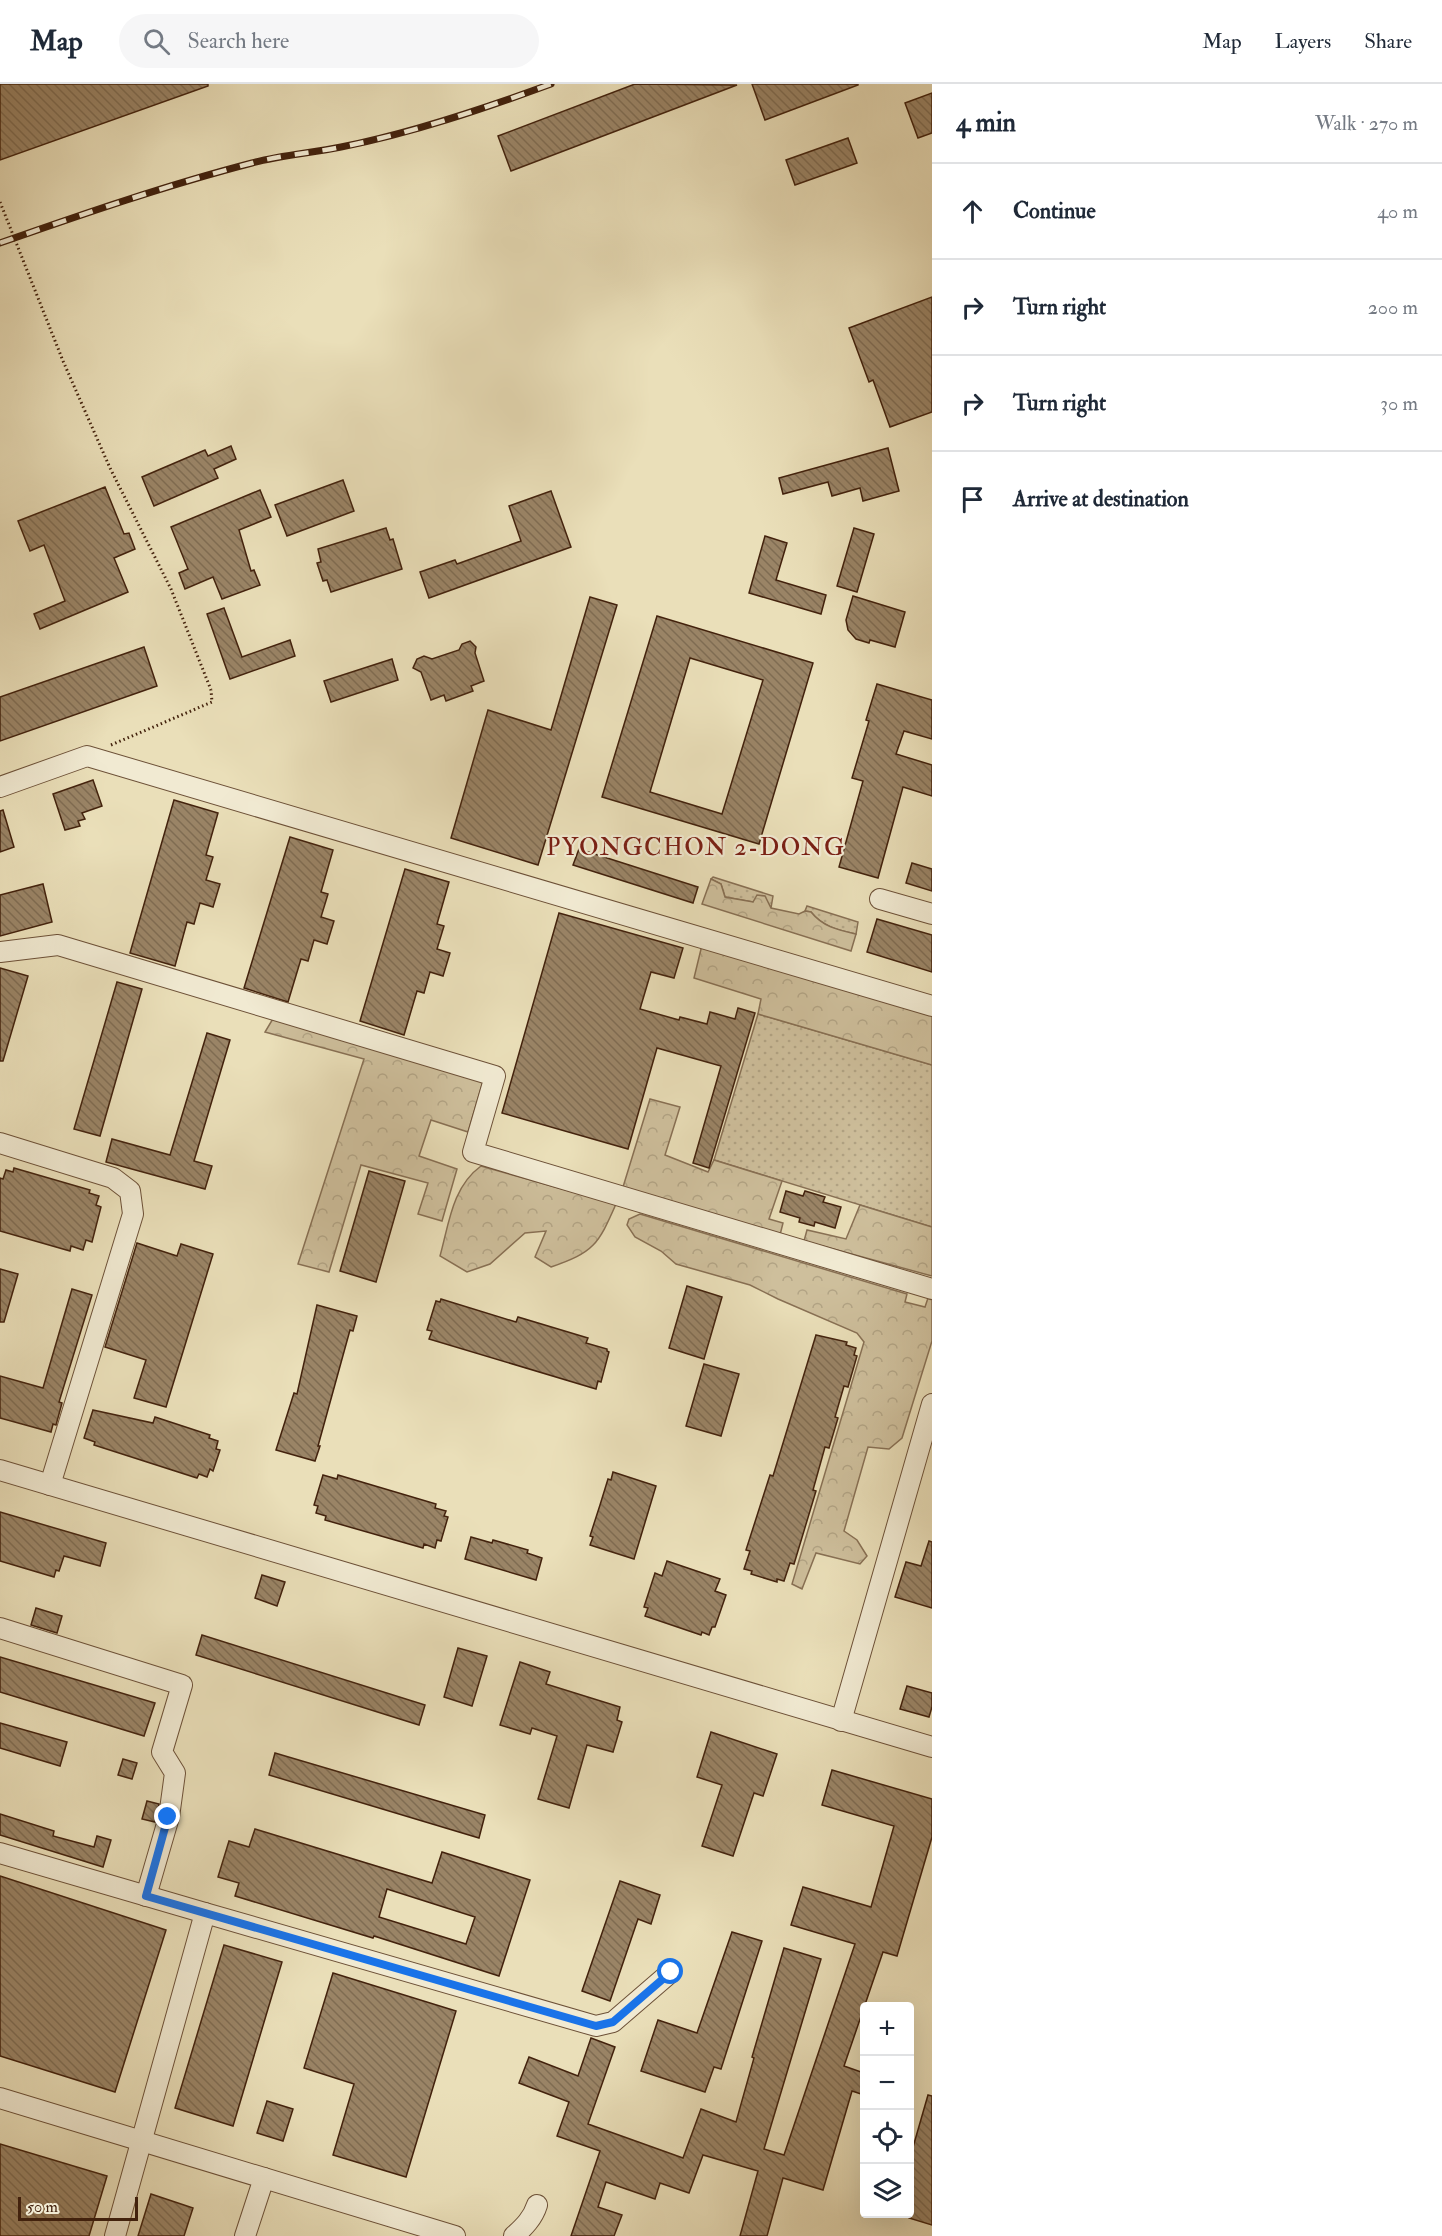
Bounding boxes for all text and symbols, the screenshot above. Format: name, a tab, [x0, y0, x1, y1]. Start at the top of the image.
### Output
search box	[119, 14, 539, 68]
text: Map	[30, 24, 83, 59]
icon: search	[140, 25, 173, 58]
text: Search here	[188, 27, 289, 55]
text: Map	[1202, 28, 1242, 55]
text: Layers	[1275, 28, 1331, 55]
text: Share	[1364, 28, 1412, 55]
text: 4 min	[956, 107, 1016, 139]
text: Walk · 270 m	[1315, 111, 1418, 136]
icon: ahead	[956, 195, 989, 228]
text: Continue	[1013, 197, 1096, 225]
text: 40 m	[1377, 199, 1418, 224]
icon: right	[956, 291, 989, 324]
text: Turn right	[1013, 293, 1106, 321]
text: 200 m	[1368, 295, 1418, 320]
icon: right	[956, 387, 989, 420]
text: Turn right	[1013, 389, 1106, 417]
text: 30 m	[1380, 391, 1418, 416]
icon: arrive	[956, 483, 989, 516]
text: Arrive at destination	[1013, 485, 1189, 513]
district label: PYONGCHON 2-DONG	[546, 832, 846, 863]
route end	[154, 1803, 180, 1829]
route start	[657, 1958, 683, 1984]
map controls	[860, 2002, 914, 2218]
button: +	[860, 2002, 914, 2056]
button: −	[860, 2056, 914, 2110]
button: locate	[860, 2110, 914, 2164]
button: layers	[860, 2164, 914, 2218]
scale bar	[18, 2194, 138, 2222]
text: 50 m	[27, 2197, 58, 2217]

